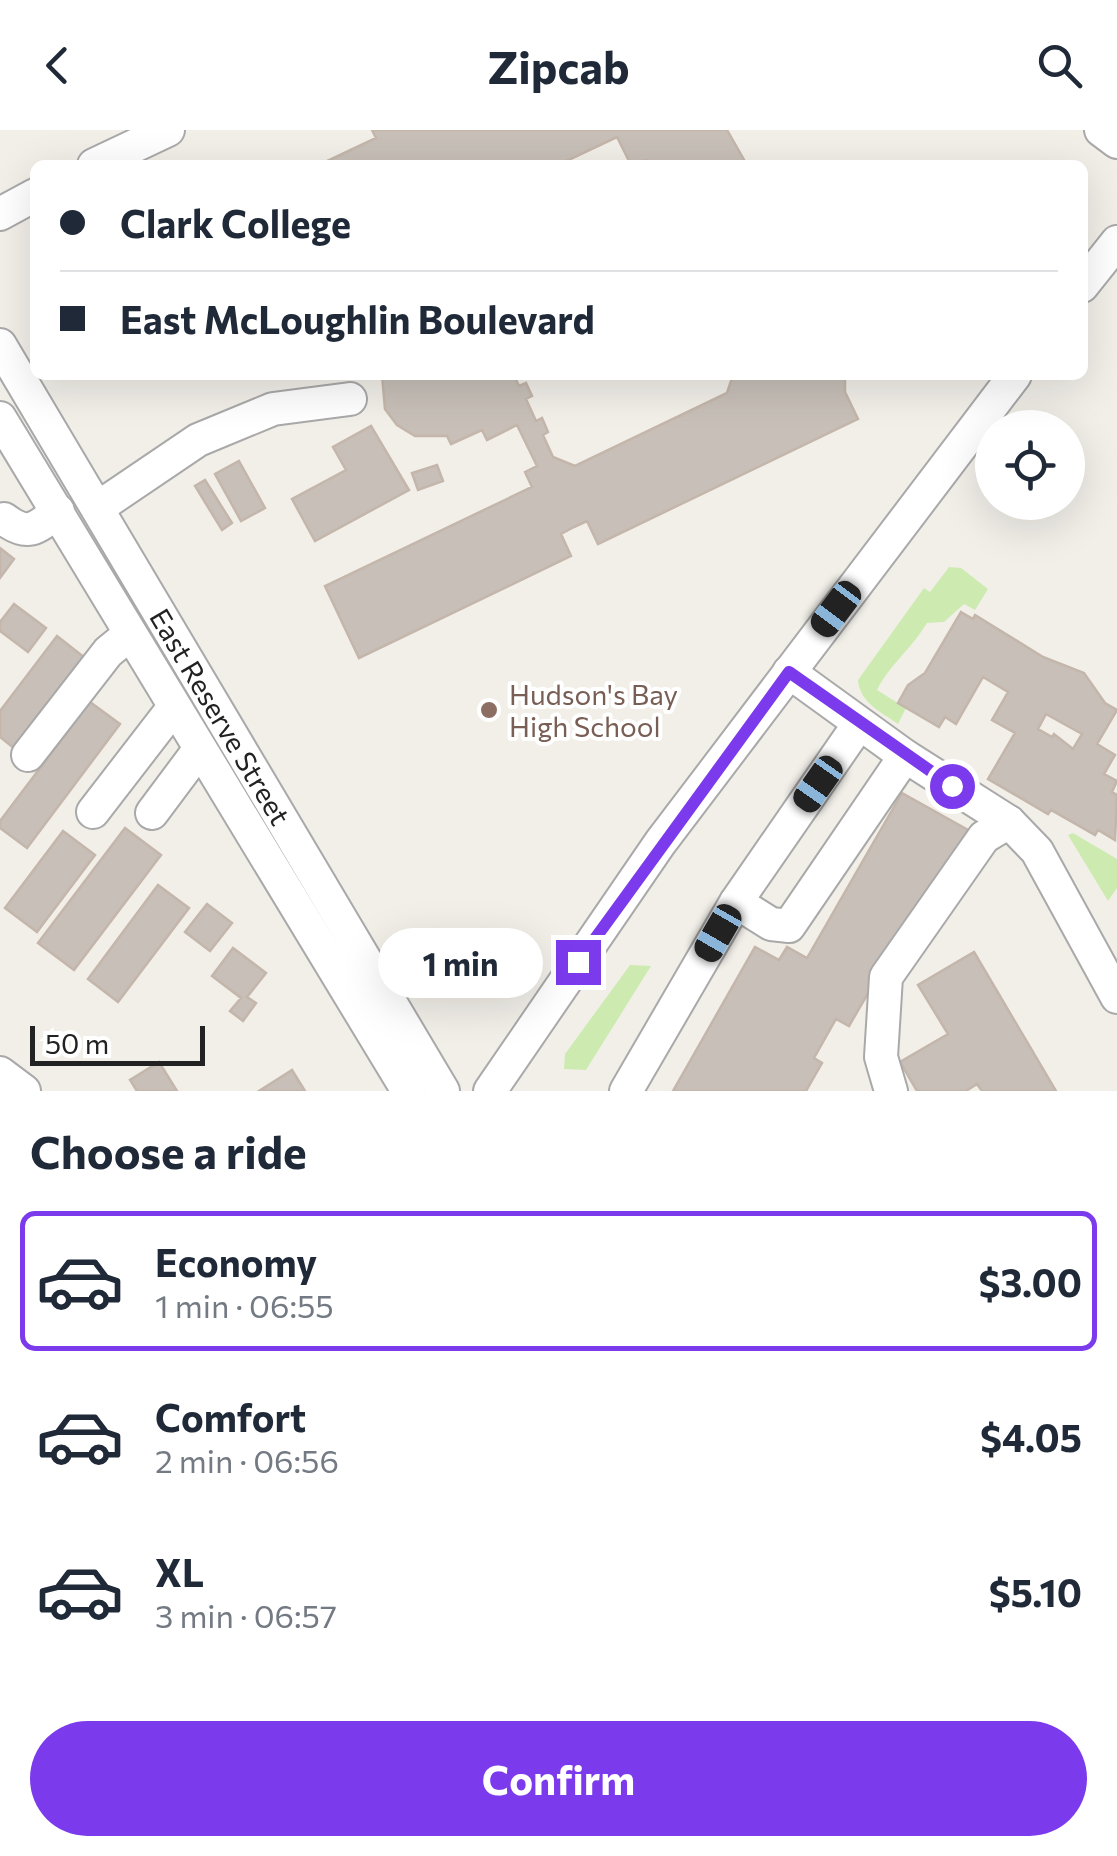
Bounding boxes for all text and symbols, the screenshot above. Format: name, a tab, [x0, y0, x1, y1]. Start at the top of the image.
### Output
icon: back	[30, 38, 85, 93]
text: Zipcab	[487, 38, 630, 93]
icon: search	[1032, 38, 1087, 93]
text: Clark College	[120, 199, 351, 246]
text: East McLoughlin Boulevard	[120, 295, 595, 342]
map controls	[975, 410, 1085, 520]
button: locate	[975, 410, 1085, 520]
car	[806, 576, 866, 642]
street label: East Reserve Street	[143, 602, 298, 831]
place label: Hudson's Bay High School	[509, 677, 678, 743]
marker: Hudson's Bay High School	[478, 699, 500, 721]
car	[789, 751, 847, 817]
route start	[930, 764, 975, 809]
car	[690, 900, 746, 966]
callout: 1 min	[378, 927, 543, 997]
route end	[556, 940, 601, 985]
text: 1 min	[423, 943, 498, 983]
scale bar	[30, 1021, 205, 1066]
text: 50 m	[45, 1026, 109, 1060]
text: Choose a ride	[30, 1123, 307, 1178]
icon: car	[35, 1236, 125, 1326]
text: Economy	[155, 1238, 317, 1285]
text: $3.00	[979, 1258, 1082, 1305]
text: 1 min · 06:55	[155, 1285, 334, 1325]
icon: car	[35, 1391, 125, 1481]
text: Comfort	[155, 1393, 306, 1440]
text: $4.05	[980, 1413, 1082, 1460]
text: 2 min · 06:56	[155, 1440, 339, 1480]
icon: car	[35, 1546, 125, 1636]
text: XL	[155, 1548, 204, 1595]
text: $5.10	[989, 1568, 1082, 1615]
text: 3 min · 06:57	[155, 1595, 337, 1635]
button: Confirm	[30, 1721, 1087, 1836]

